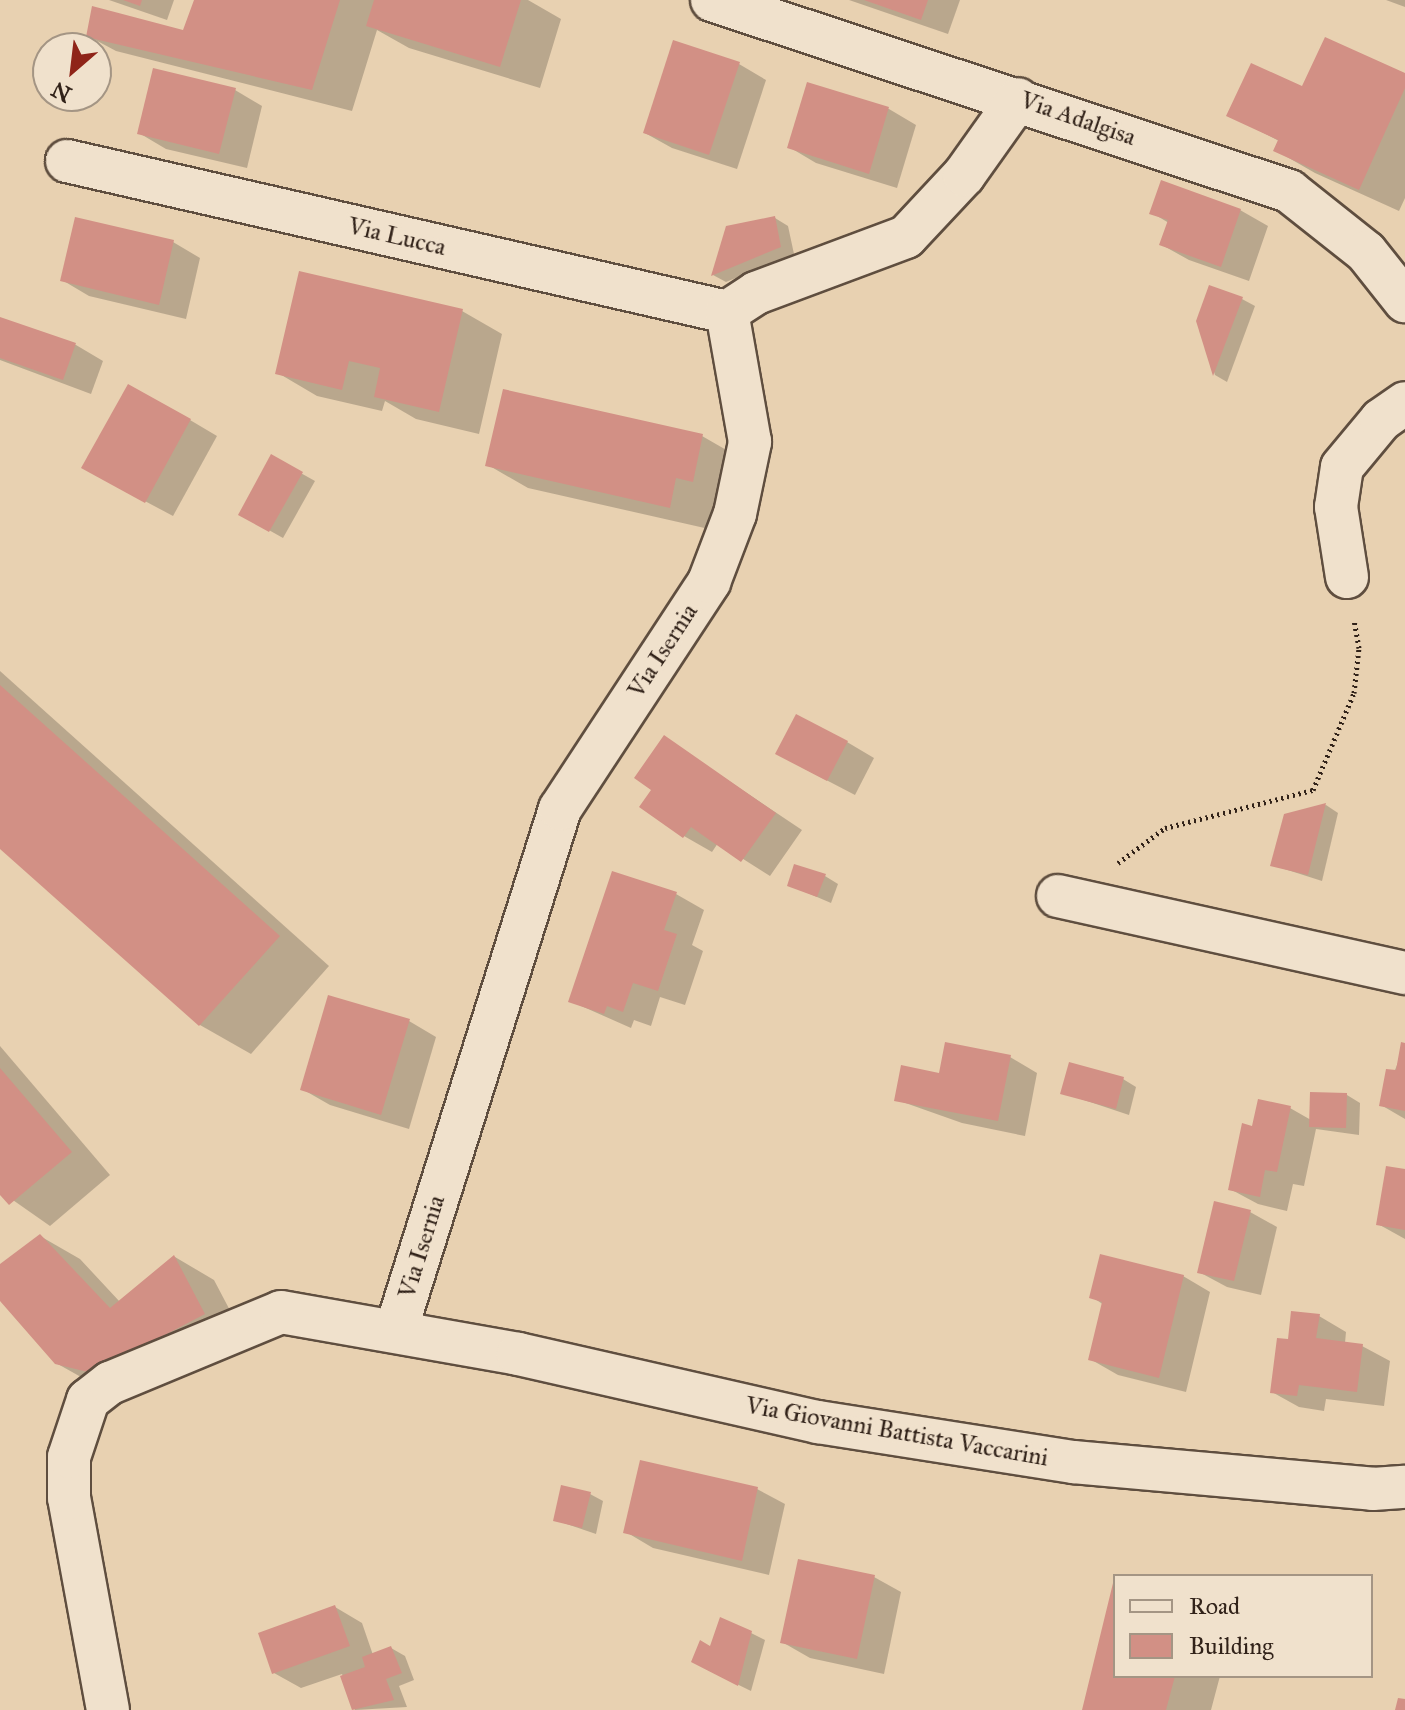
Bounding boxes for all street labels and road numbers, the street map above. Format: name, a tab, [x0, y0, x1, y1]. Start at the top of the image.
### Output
street label: Via Adalgisa	[1017, 86, 1139, 152]
street label: Via Lucca	[345, 212, 449, 262]
street label: Via Isernia	[622, 599, 704, 703]
street label: Via Isernia	[393, 1192, 451, 1302]
street label: Via Giovanni Battista Vaccarini	[743, 1391, 1051, 1473]

